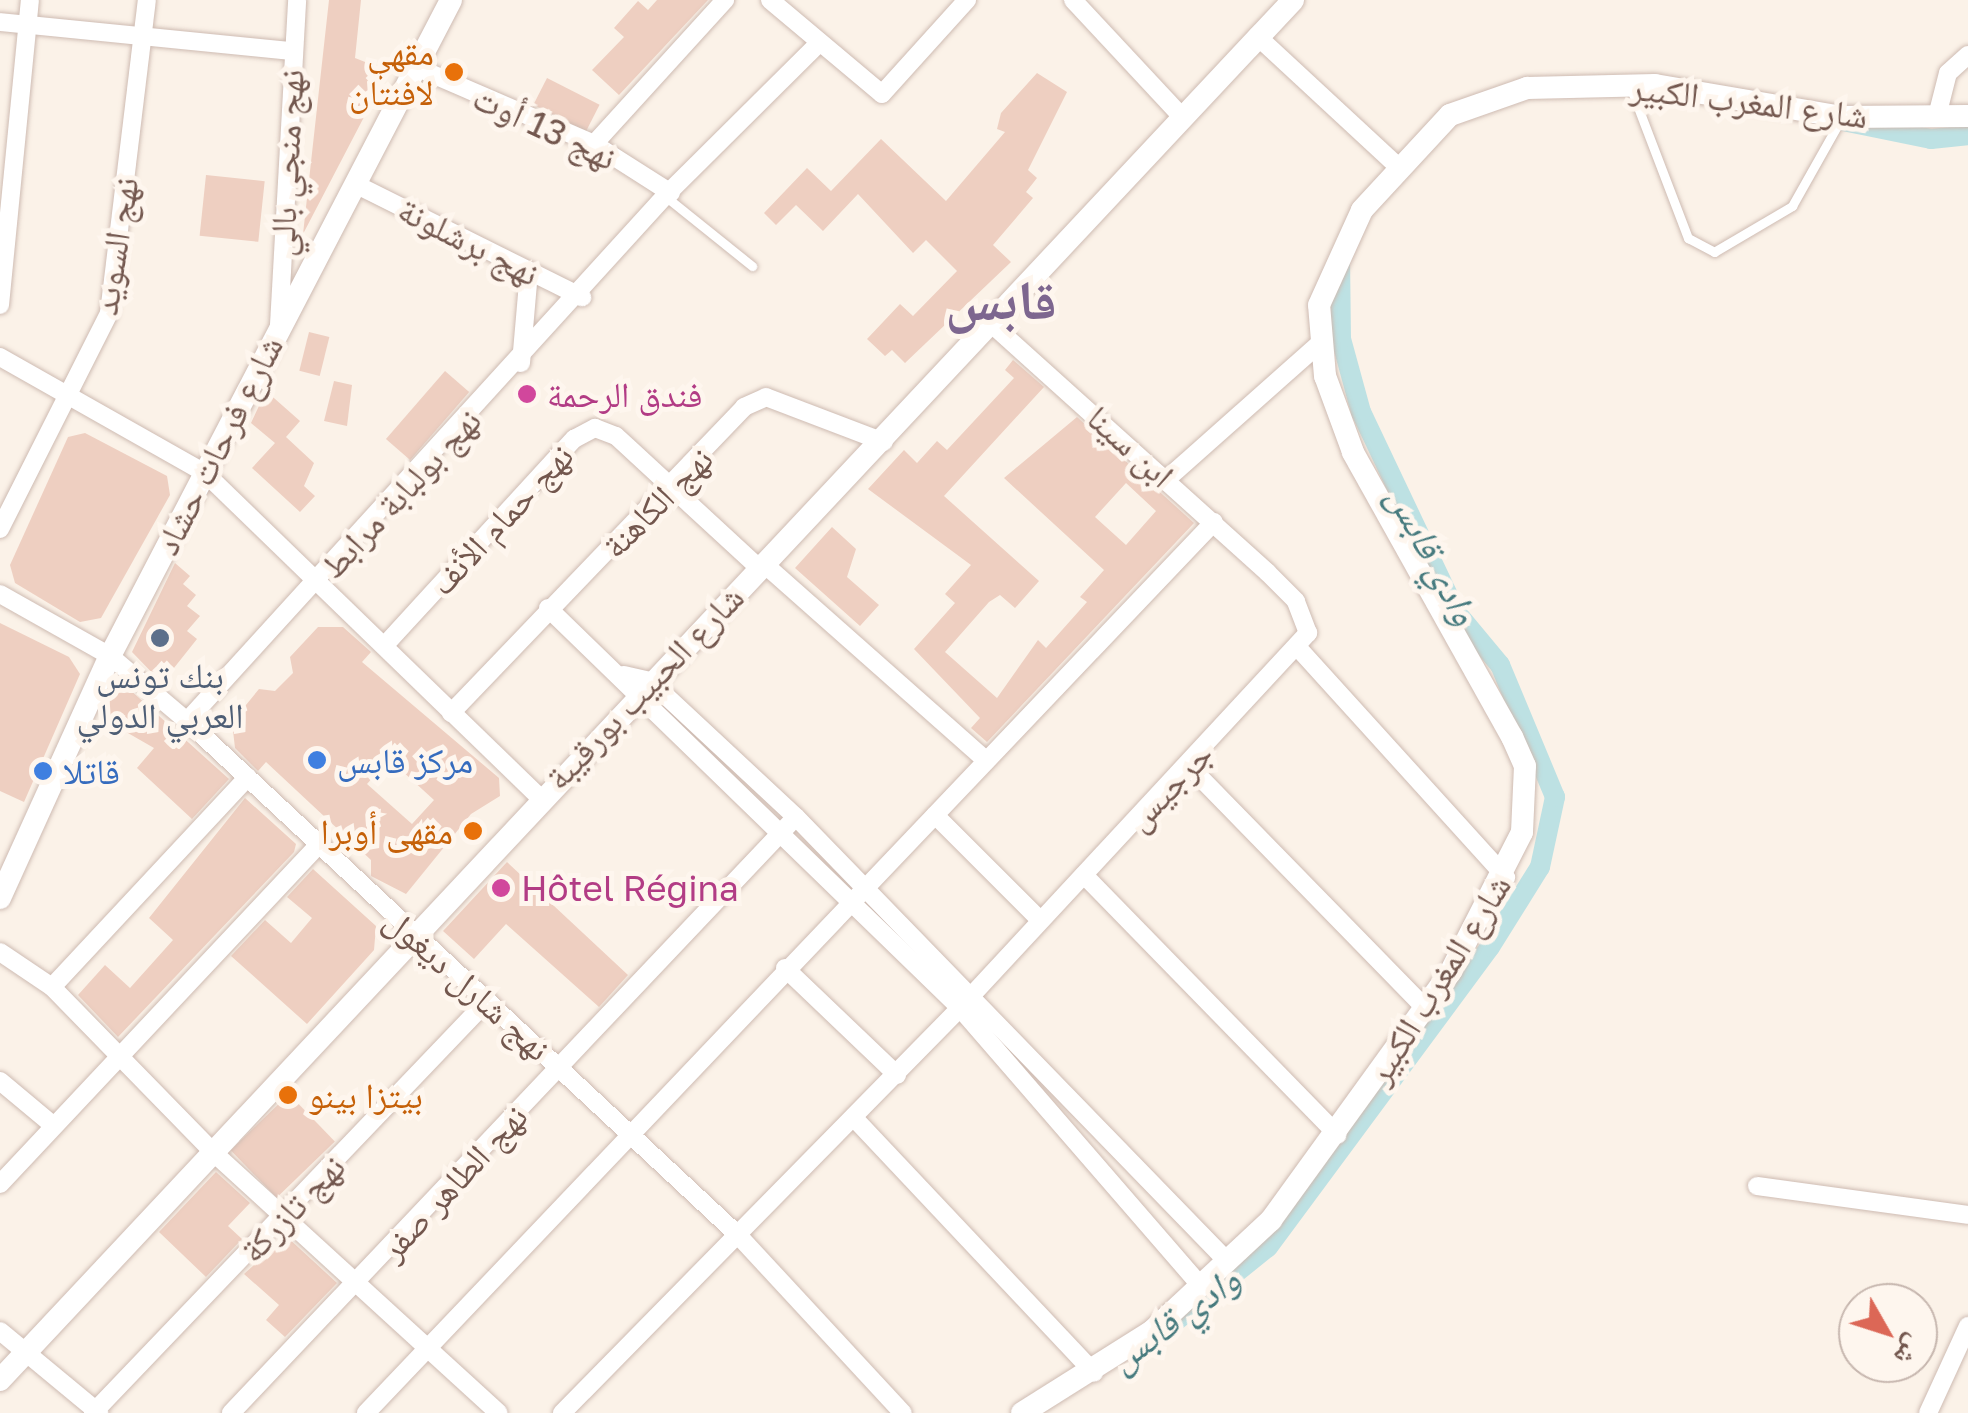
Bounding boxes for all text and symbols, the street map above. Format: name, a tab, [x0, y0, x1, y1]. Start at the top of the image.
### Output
place label: مقهي لافنتان	[349, 31, 434, 113]
marker: مقهي لافنتان	[443, 61, 465, 83]
street label: شارع المغرب الكبير	[1628, 66, 1870, 136]
street label: نهج منجي بالي	[260, 68, 312, 258]
street label: نهج 13 أوت	[467, 76, 623, 178]
street label: نهج السويد	[83, 174, 147, 318]
street label: نهج برشلونة	[392, 188, 546, 294]
district label: قابس	[945, 267, 1057, 333]
street label: شارع فرحات حشاد	[145, 329, 291, 561]
place label: فندق الرحمة	[547, 373, 702, 415]
marker: فندق الرحمة	[516, 383, 538, 405]
street label: ابن سينا	[1079, 396, 1183, 496]
street label: نهج بولبابة مرابط	[311, 399, 489, 587]
street label: نهج حمام الأنف	[420, 435, 582, 603]
street label: نهج الكاهنة	[593, 438, 721, 566]
water label: وادي قابس	[1379, 478, 1489, 632]
street label: شارع الحبيب بورقيبة	[536, 576, 752, 798]
marker: بنك تونس العربي الدولي	[149, 627, 171, 649]
place label: بنك تونس العربي الدولي	[77, 654, 243, 736]
street label: جرجيس	[1117, 733, 1221, 839]
place label: مركز قابس	[337, 739, 473, 781]
marker: مركز قابس	[306, 749, 328, 771]
place label: قاتلا	[63, 750, 120, 792]
marker: قاتلا	[32, 760, 54, 782]
place label: مقهى أوبرا	[321, 810, 453, 852]
marker: مقهى أوبرا	[462, 820, 484, 842]
place label: Hôtel Régina	[521, 867, 739, 909]
street label: شارع المغرب الكبير	[1357, 867, 1519, 1091]
marker: Hôtel Régina	[490, 877, 512, 899]
street label: نهج شارل ديغول	[377, 899, 559, 1069]
place label: بيتزا بينو	[308, 1074, 423, 1116]
marker: بيتزا بينو	[277, 1084, 299, 1106]
street label: نهج الطاهر صفر	[370, 1095, 536, 1269]
street label: نهج تازركة	[231, 1145, 353, 1271]
water label: وادي قابس	[1100, 1255, 1248, 1381]
north arrow	[1838, 1283, 1938, 1383]
text: ش	[1888, 1329, 1932, 1373]

